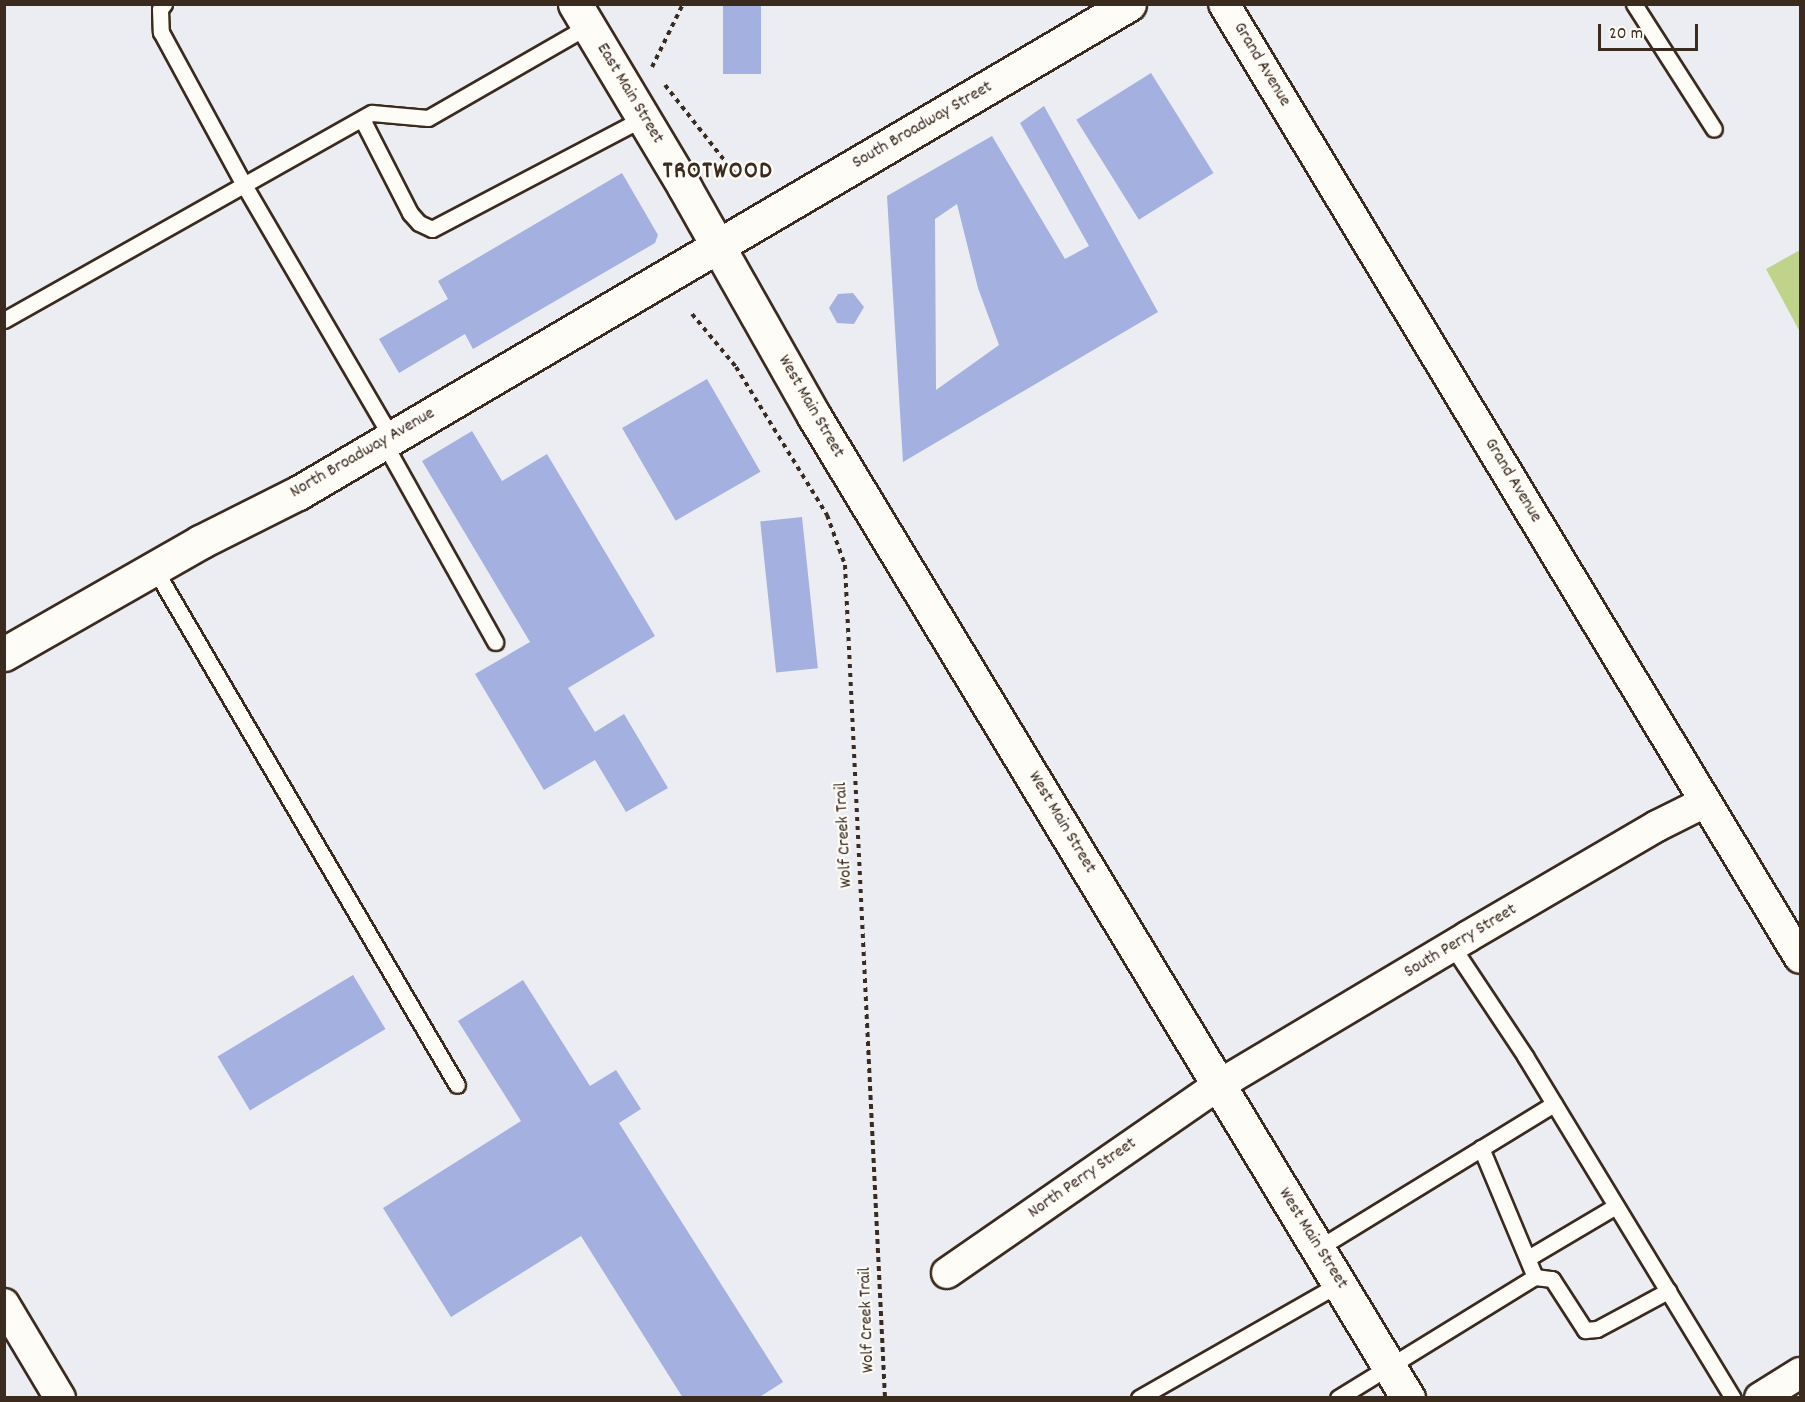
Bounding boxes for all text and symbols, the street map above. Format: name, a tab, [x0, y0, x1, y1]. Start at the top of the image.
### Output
scale bar	[1601, 12, 1702, 50]
street label: Grand Avenue	[1227, 19, 1295, 111]
text: 20 m	[1609, 22, 1643, 47]
street label: East Main Street	[591, 40, 667, 148]
street label: South Broadway Street	[849, 77, 997, 175]
district label: TROTWOOD	[663, 159, 773, 187]
street label: West Main Street	[772, 352, 848, 462]
street label: North Broadway Avenue	[287, 404, 439, 504]
street label: Grand Avenue	[1478, 435, 1546, 527]
street label: West Main Street	[1022, 768, 1100, 878]
street label: Wolf Creek Trail	[831, 782, 859, 888]
street label: South Perry Street	[1401, 900, 1521, 984]
street label: North Perry Street	[1025, 1134, 1141, 1224]
street label: West Main Street	[1272, 1184, 1352, 1294]
street label: Wolf Creek Trail	[855, 1267, 881, 1373]

